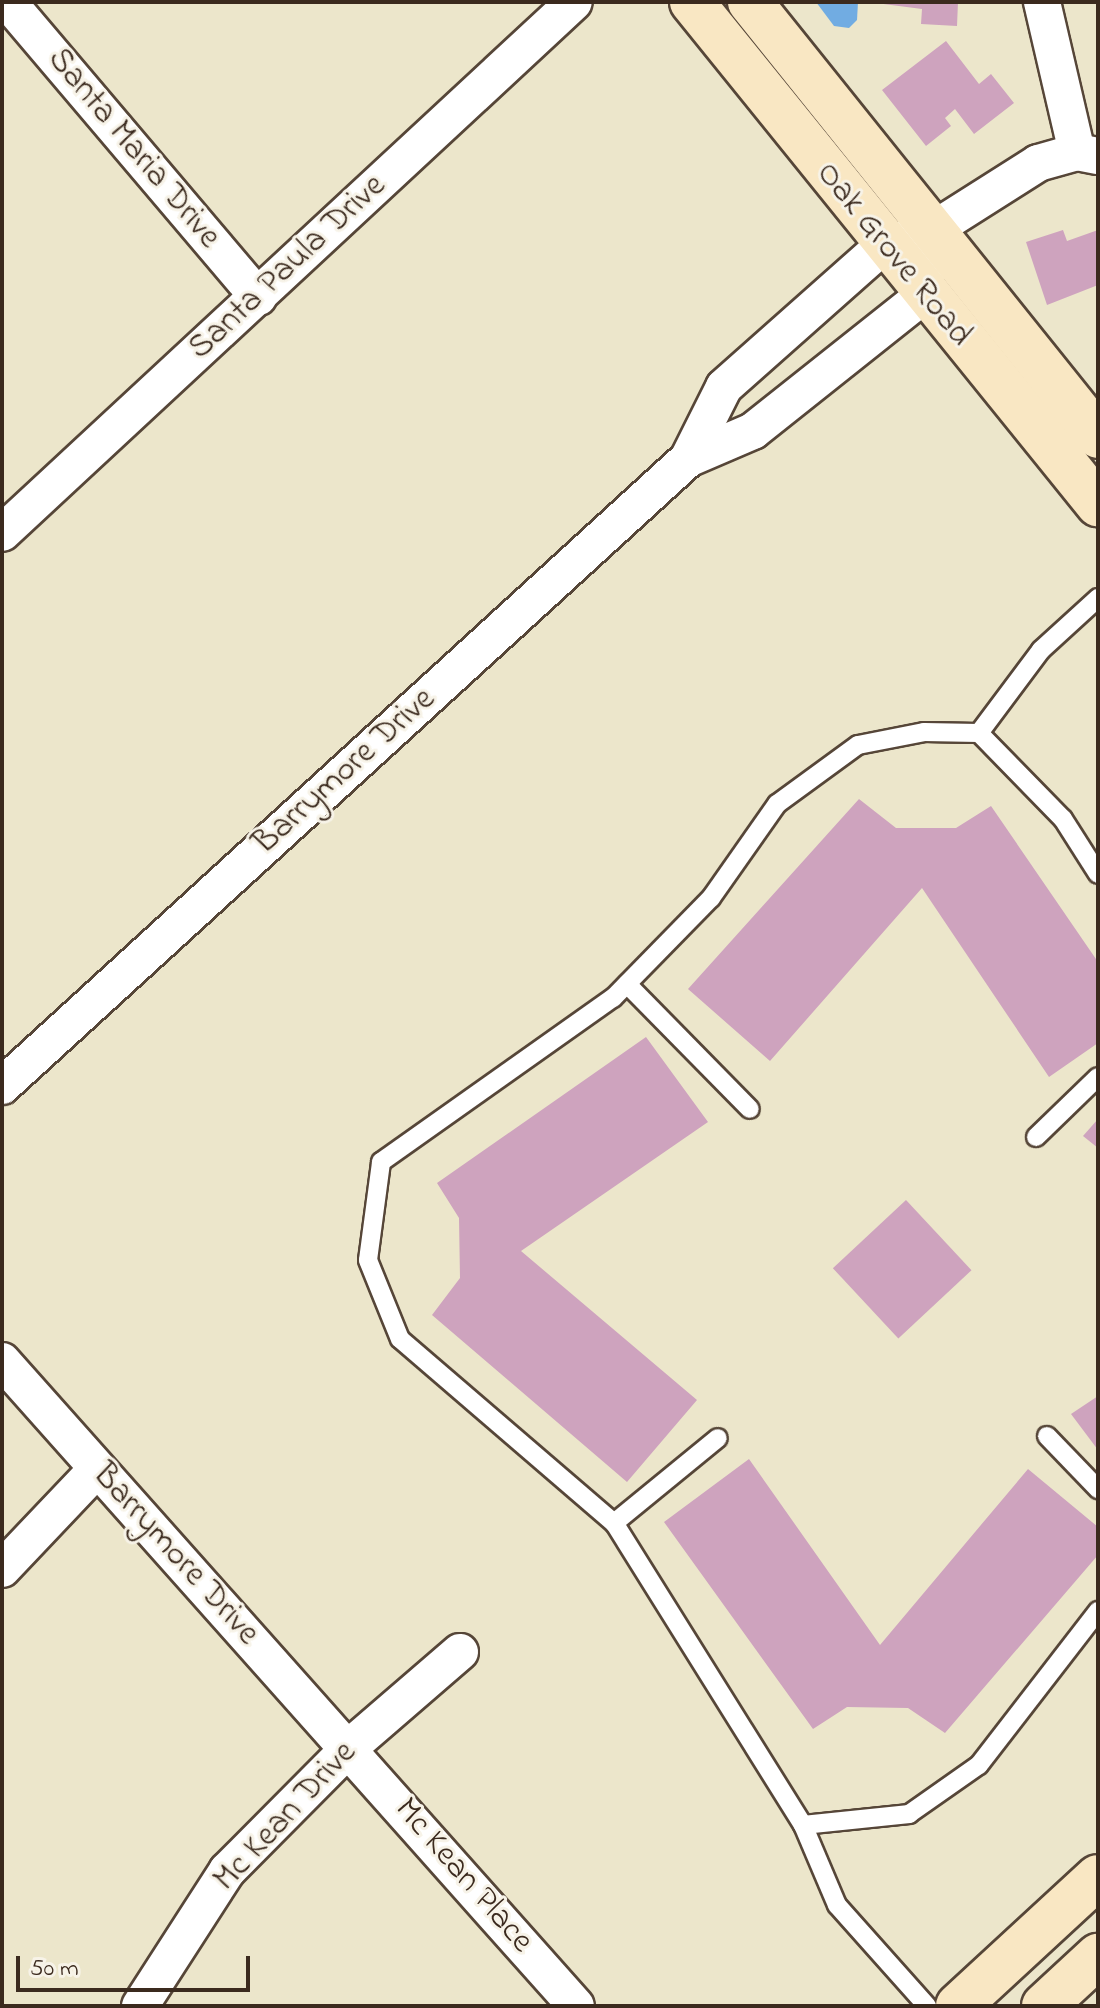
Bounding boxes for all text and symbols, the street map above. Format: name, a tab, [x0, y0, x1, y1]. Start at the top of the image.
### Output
street label: Santa Maria Drive	[37, 41, 229, 257]
street label: Oak Grove Road	[806, 155, 980, 355]
street label: Santa Paula Drive	[181, 166, 395, 370]
street label: Barrymore Drive	[246, 680, 444, 864]
street label: Barrymore Drive	[83, 1456, 267, 1654]
street label: Mc Kean Drive	[206, 1733, 366, 1901]
street label: Mc Kean Place	[385, 1790, 541, 1962]
scale bar	[20, 1940, 254, 1990]
text: 50 m	[30, 1952, 79, 1987]

